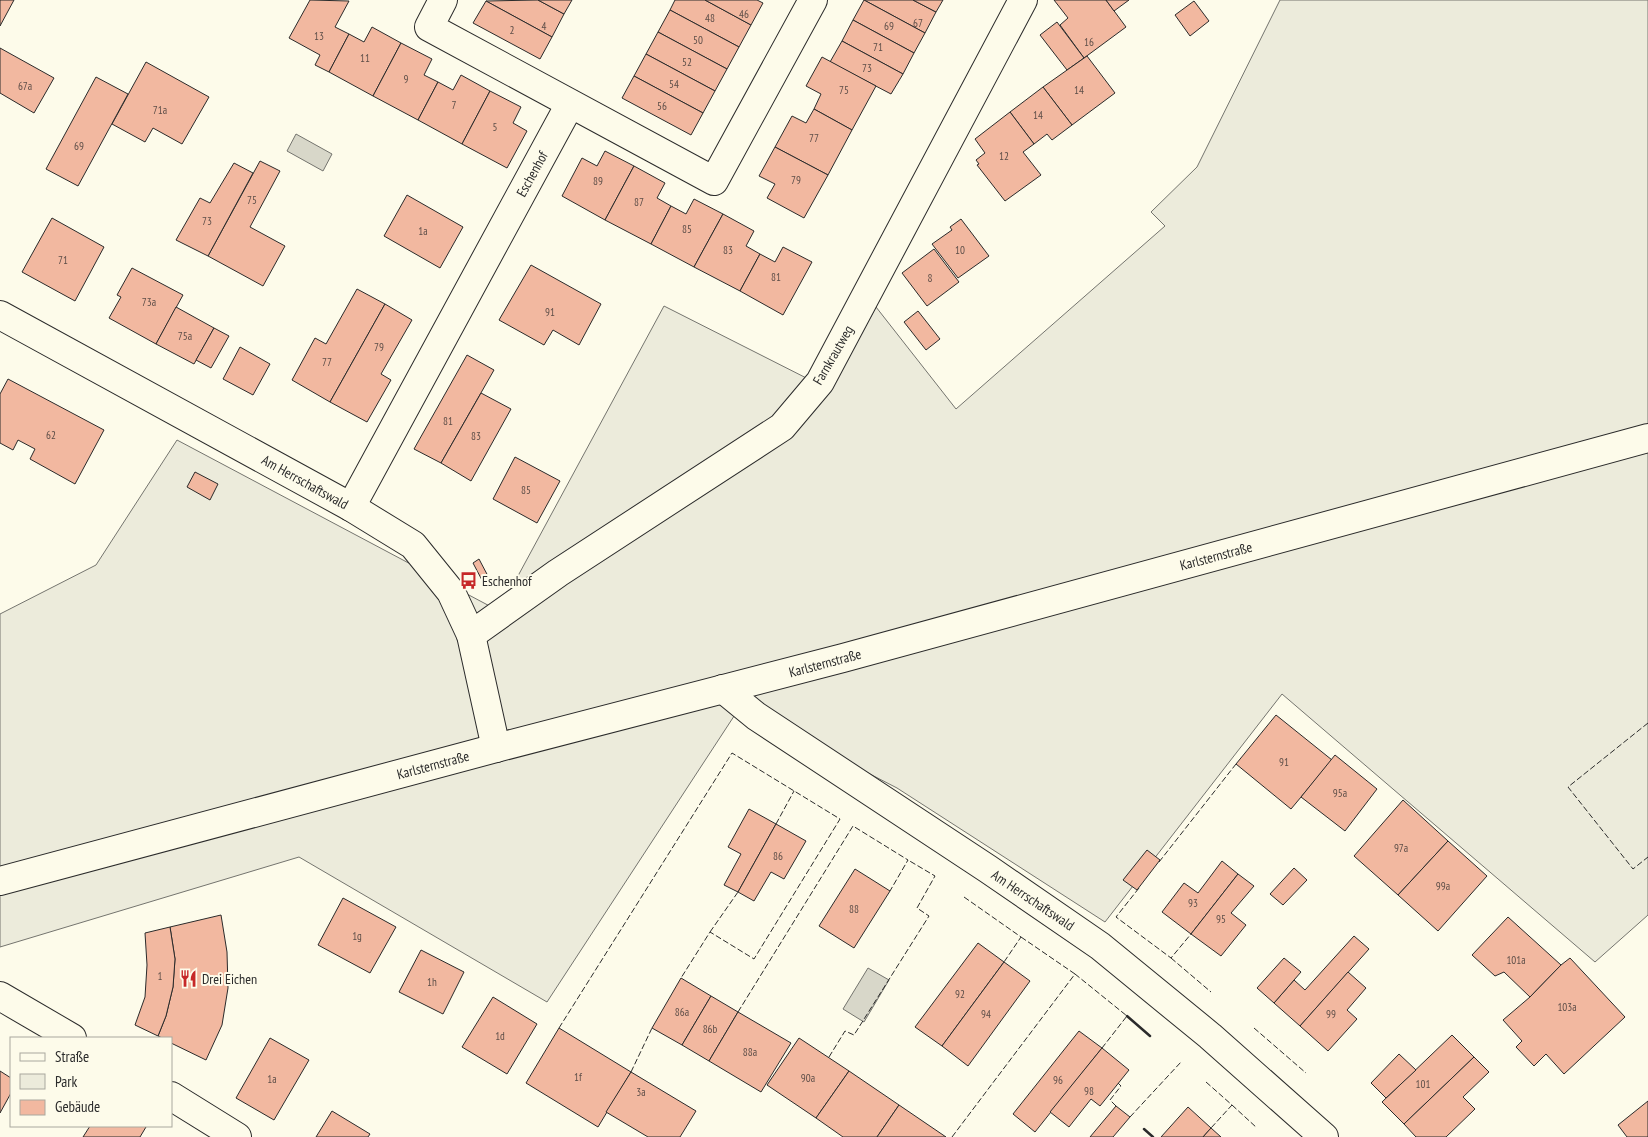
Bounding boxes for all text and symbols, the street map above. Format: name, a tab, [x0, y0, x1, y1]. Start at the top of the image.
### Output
house number: 46	[739, 7, 749, 21]
house number: 48	[705, 11, 715, 25]
house number: 67	[913, 16, 923, 30]
house number: 4	[542, 19, 547, 33]
house number: 69	[884, 19, 894, 33]
house number: 2	[510, 23, 515, 37]
house number: 13	[314, 29, 324, 43]
house number: 50	[693, 33, 703, 47]
house number: 16	[1084, 35, 1094, 49]
house number: 71	[873, 40, 883, 54]
house number: 11	[360, 51, 370, 65]
house number: 52	[682, 55, 692, 69]
house number: 73	[862, 61, 872, 75]
house number: 9	[404, 72, 409, 86]
house number: 54	[669, 77, 679, 91]
house number: 67a	[18, 79, 32, 93]
house number: 75	[839, 83, 849, 97]
house number: 14	[1074, 83, 1084, 97]
house number: 7	[452, 98, 457, 112]
house number: 56	[657, 99, 667, 113]
house number: 71a	[153, 103, 167, 117]
house number: 14	[1033, 108, 1043, 122]
house number: 5	[493, 120, 498, 134]
house number: 77	[809, 131, 819, 145]
house number: 69	[74, 139, 84, 153]
street label: Eschenhof	[512, 148, 552, 200]
house number: 12	[999, 149, 1009, 163]
house number: 79	[791, 173, 801, 187]
house number: 89	[593, 174, 603, 188]
house number: 75	[247, 193, 257, 207]
house number: 87	[634, 195, 644, 209]
house number: 73	[202, 214, 212, 228]
house number: 85	[682, 222, 692, 236]
house number: 1a	[418, 224, 428, 238]
house number: 83	[723, 243, 733, 257]
house number: 10	[955, 243, 965, 257]
house number: 71	[58, 253, 68, 267]
house number: 81	[771, 270, 781, 284]
house number: 8	[928, 271, 933, 285]
house number: 73a	[142, 295, 156, 309]
house number: 91	[545, 305, 555, 319]
street label: Farnkrautweg	[809, 322, 857, 388]
house number: 75a	[178, 329, 192, 343]
house number: 79	[374, 340, 384, 354]
house number: 77	[322, 355, 332, 369]
house number: 81	[443, 414, 453, 428]
house number: 62	[46, 428, 56, 442]
house number: 83	[471, 429, 481, 443]
street label: Am Herrschaftswald	[259, 451, 351, 513]
house number: 85	[521, 483, 531, 497]
street label: Karlsternstraße	[1178, 538, 1254, 574]
bus stop icon: Eschenhof	[458, 571, 478, 591]
place label: Eschenhof	[482, 572, 532, 590]
street label: Karlsternstraße	[787, 645, 863, 681]
street label: Karlsternstraße	[395, 747, 471, 783]
house number: 91	[1279, 755, 1289, 769]
house number: 95a	[1333, 786, 1347, 800]
house number: 97a	[1394, 841, 1408, 855]
house number: 86	[773, 849, 783, 863]
street label: Am Herrschaftswald	[988, 866, 1078, 934]
house number: 99a	[1436, 879, 1450, 893]
house number: 93	[1188, 896, 1198, 910]
house number: 88	[849, 902, 859, 916]
house number: 95	[1216, 912, 1226, 926]
house number: 1g	[352, 929, 362, 943]
house number: 101a	[1506, 953, 1526, 967]
house number: 1	[158, 969, 163, 983]
restaurant icon: Drei Eichen	[178, 969, 198, 989]
place label: Drei Eichen	[202, 970, 257, 988]
house number: 1h	[427, 975, 437, 989]
house number: 92	[955, 987, 965, 1001]
house number: 103a	[1557, 1000, 1577, 1014]
house number: 86a	[675, 1005, 689, 1019]
house number: 94	[981, 1007, 991, 1021]
house number: 99	[1326, 1007, 1336, 1021]
house number: 86b	[703, 1022, 718, 1036]
house number: 1d	[495, 1029, 505, 1043]
legend	[10, 1037, 172, 1127]
house number: 88a	[743, 1045, 757, 1059]
text: Straße	[55, 1047, 89, 1066]
house number: 1f	[574, 1070, 583, 1084]
house number: 90a	[801, 1071, 815, 1085]
text: Park	[55, 1072, 77, 1091]
house number: 1a	[267, 1072, 277, 1086]
house number: 96	[1053, 1073, 1063, 1087]
house number: 101	[1416, 1077, 1430, 1091]
house number: 98	[1084, 1084, 1094, 1098]
house number: 3a	[636, 1085, 646, 1099]
text: Gebäude	[55, 1097, 100, 1116]

